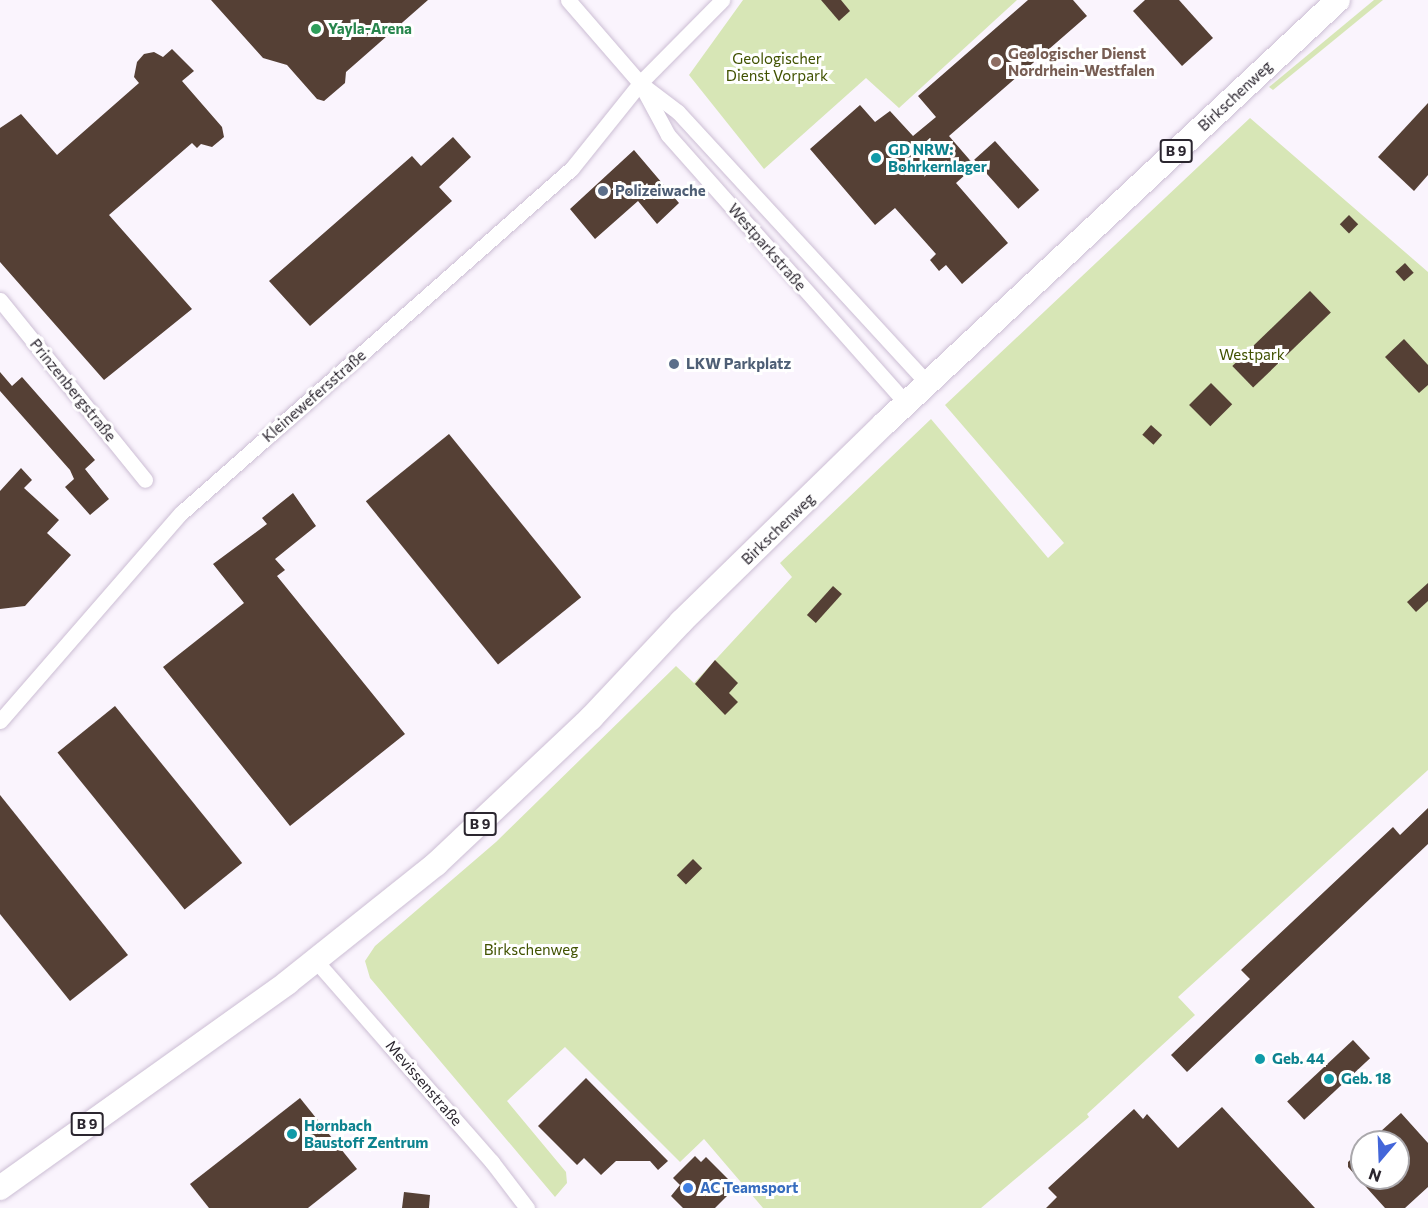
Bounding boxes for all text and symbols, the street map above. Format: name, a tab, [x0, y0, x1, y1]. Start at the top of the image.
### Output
place label: Yayla-Arena	[328, 20, 412, 38]
marker: Yayla-Arena	[309, 22, 323, 36]
place label: Geologischer Dienst Nordrhein-Westfalen	[1008, 44, 1155, 79]
park label: Geologischer Dienst Vorpark	[726, 49, 828, 84]
marker: Geologischer Dienst Nordrhein-Westfalen	[989, 55, 1003, 69]
street label: Birkschenweg	[1194, 57, 1276, 135]
place label: GD NRW: Bohrkernlager	[888, 140, 987, 175]
road number: B 9	[1160, 140, 1192, 162]
marker: GD NRW: Bohrkernlager	[869, 151, 883, 165]
place label: Polizeiwache	[615, 182, 706, 200]
marker: Polizeiwache	[596, 184, 610, 198]
street label: Westparkstraße	[724, 200, 810, 294]
street label: Prinzenbergstraße	[26, 335, 120, 445]
street label: Kleinewefersstraße	[259, 346, 369, 446]
park label: Westpark	[1219, 346, 1285, 364]
place label: LKW Parkplatz	[686, 355, 791, 373]
marker: LKW Parkplatz	[667, 357, 681, 371]
street label: Birkschenweg	[738, 490, 818, 568]
road number: B 9	[464, 813, 496, 835]
park label: Birkschenweg	[484, 941, 578, 959]
street label: Mevissenstraße	[382, 1037, 466, 1129]
place label: Geb. 44	[1272, 1050, 1325, 1068]
marker: Geb. 44	[1253, 1052, 1267, 1066]
place label: Geb. 18	[1341, 1070, 1391, 1088]
marker: Geb. 18	[1322, 1072, 1336, 1086]
road number: B 9	[70, 1113, 104, 1135]
place label: Hornbach Baustoff Zentrum	[304, 1116, 428, 1151]
marker: Hornbach Baustoff Zentrum	[285, 1127, 299, 1141]
north arrow	[1350, 1130, 1410, 1190]
text: N	[1366, 1165, 1383, 1187]
place label: AC Teamsport	[700, 1179, 798, 1197]
marker: AC Teamsport	[681, 1181, 695, 1195]

